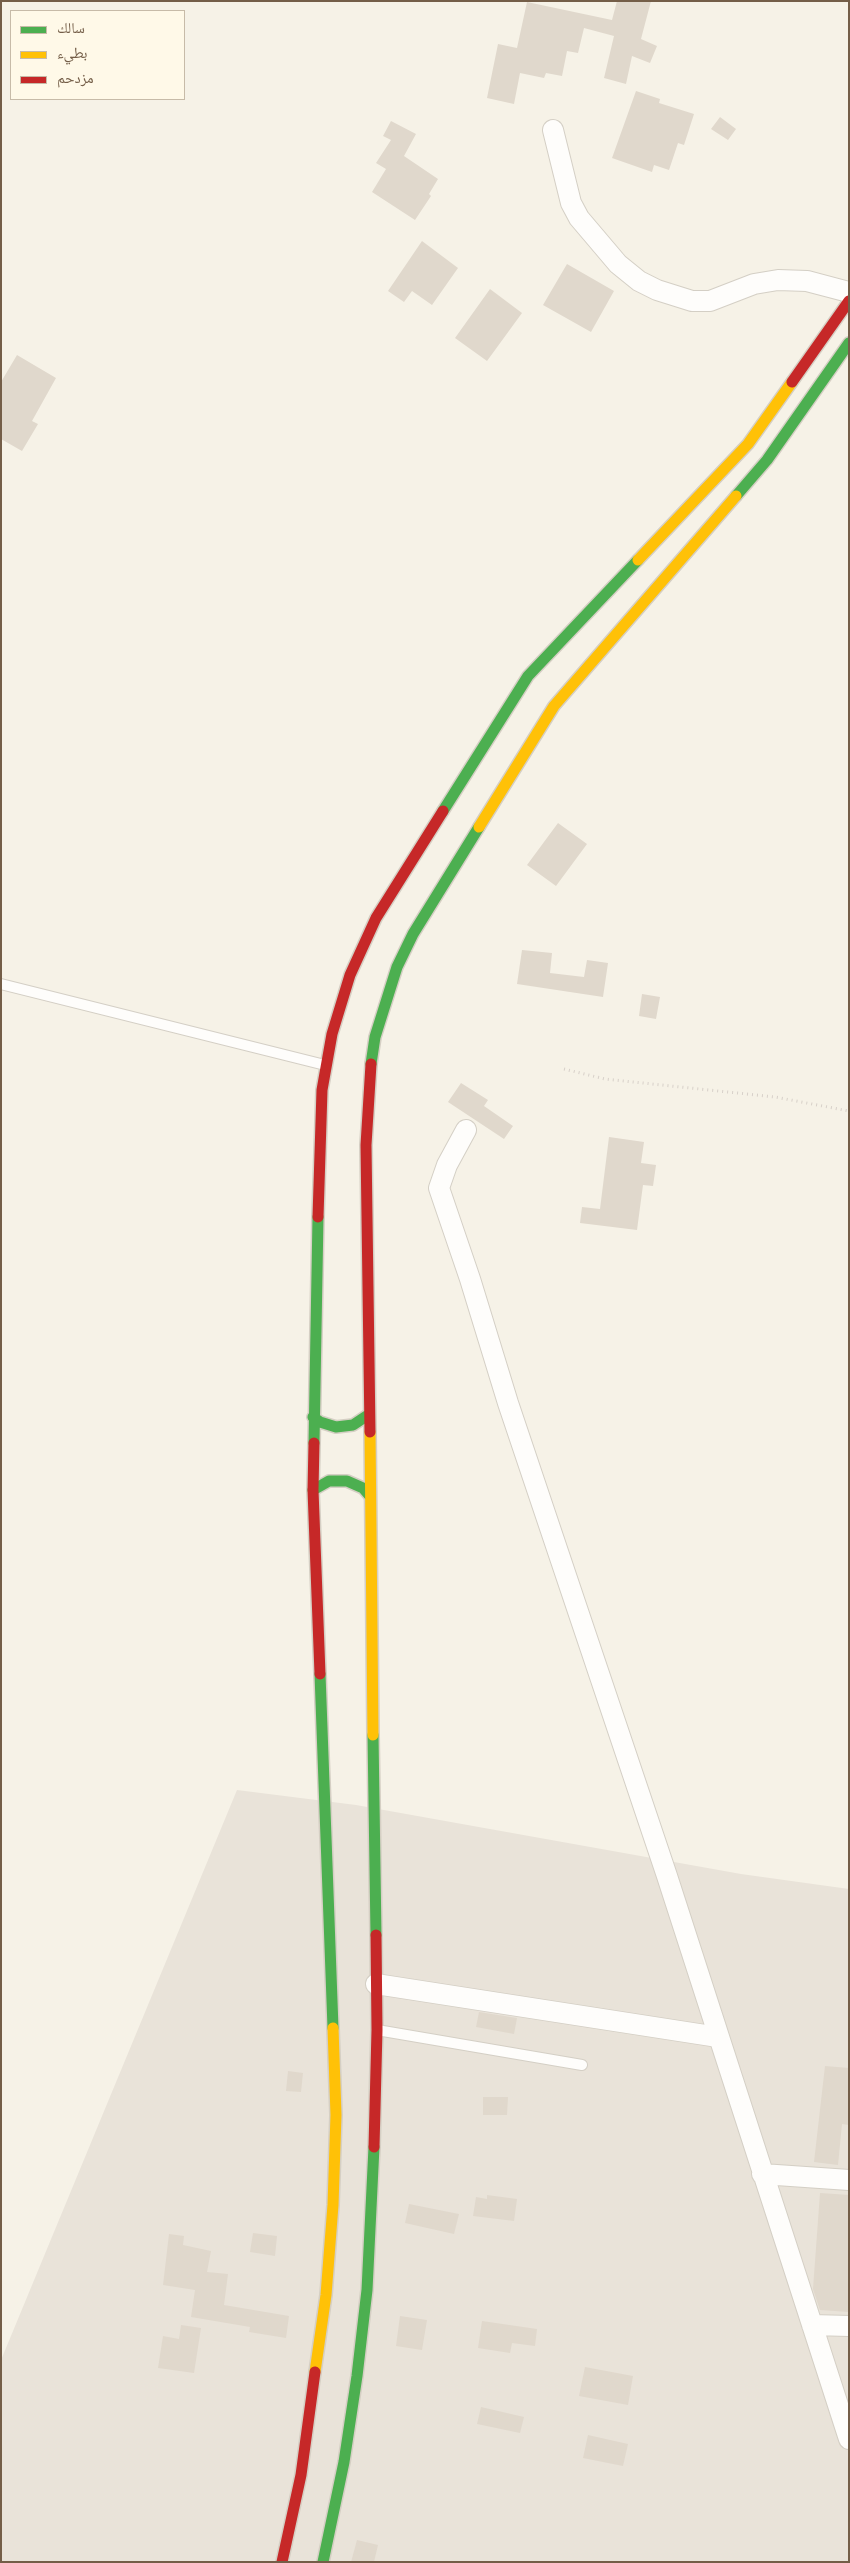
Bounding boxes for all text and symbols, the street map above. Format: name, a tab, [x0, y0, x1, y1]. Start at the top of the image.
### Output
legend	[10, 10, 185, 100]
text: سالك	[57, 17, 85, 37]
text: بطيء	[57, 42, 87, 62]
text: مزدحم	[57, 67, 94, 87]

